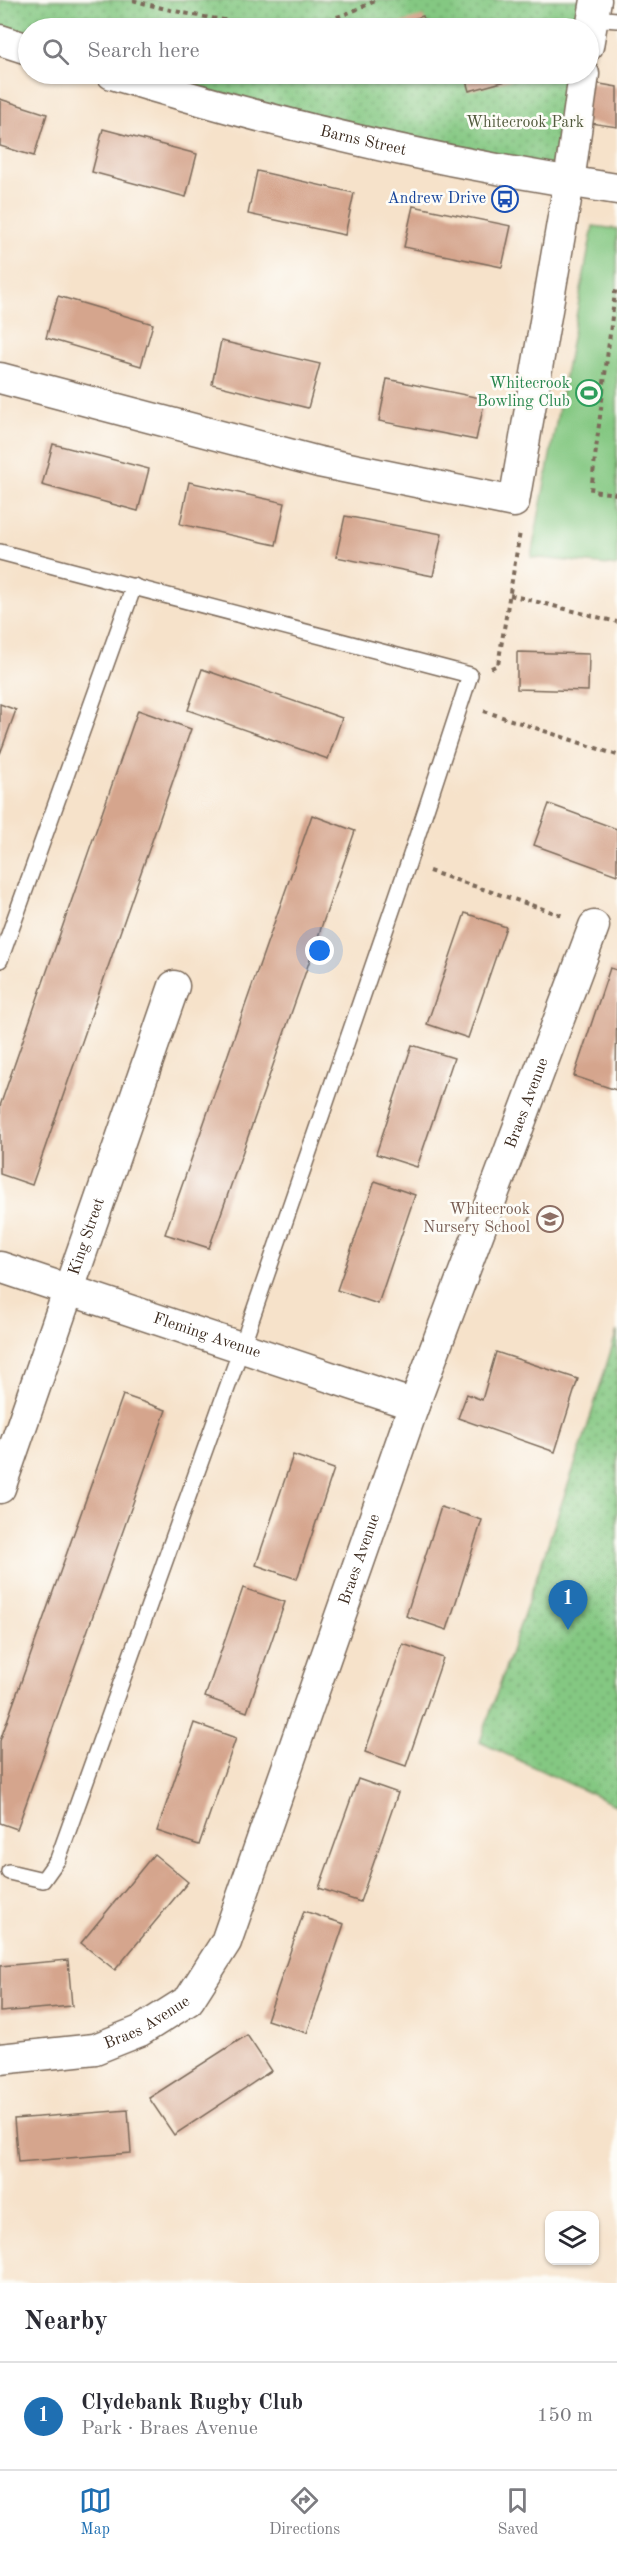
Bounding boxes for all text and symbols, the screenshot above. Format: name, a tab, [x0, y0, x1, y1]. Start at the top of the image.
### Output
search box	[18, 18, 599, 84]
icon: search	[39, 35, 72, 68]
text: Search here	[87, 40, 200, 62]
park label: Whitecrook Park	[466, 115, 584, 131]
street label: Barns Street	[318, 124, 408, 159]
bus stop icon: Andrew Drive	[490, 184, 520, 214]
place label: Andrew Drive	[388, 191, 486, 207]
place label: Whitecrook Bowling Club	[477, 376, 570, 410]
sports icon: Whitecrook Bowling Club	[574, 378, 604, 408]
your location	[305, 936, 334, 965]
street label: Braes Avenue	[503, 1056, 552, 1151]
street label: King Street	[66, 1196, 108, 1277]
place label: Whitecrook Nursery School	[423, 1202, 530, 1236]
school or university icon: Whitecrook Nursery School	[535, 1204, 565, 1234]
street label: Fleming Avenue	[151, 1311, 263, 1361]
street label: Braes Avenue	[337, 1512, 383, 1607]
pin: 1	[548, 1580, 588, 1630]
street label: Braes Avenue	[102, 1993, 193, 2052]
map controls	[545, 2211, 599, 2265]
button: layers	[545, 2211, 599, 2265]
text: Nearby	[24, 2309, 108, 2335]
text: Clydebank Rugby Club	[81, 2392, 303, 2414]
text: 1	[38, 2406, 49, 2426]
text: 150 m	[537, 2406, 593, 2426]
text: Park · Braes Avenue	[81, 2419, 258, 2439]
tab: Map	[79, 2484, 112, 2540]
tab: Directions	[269, 2484, 340, 2540]
tab: Saved	[498, 2484, 538, 2540]

